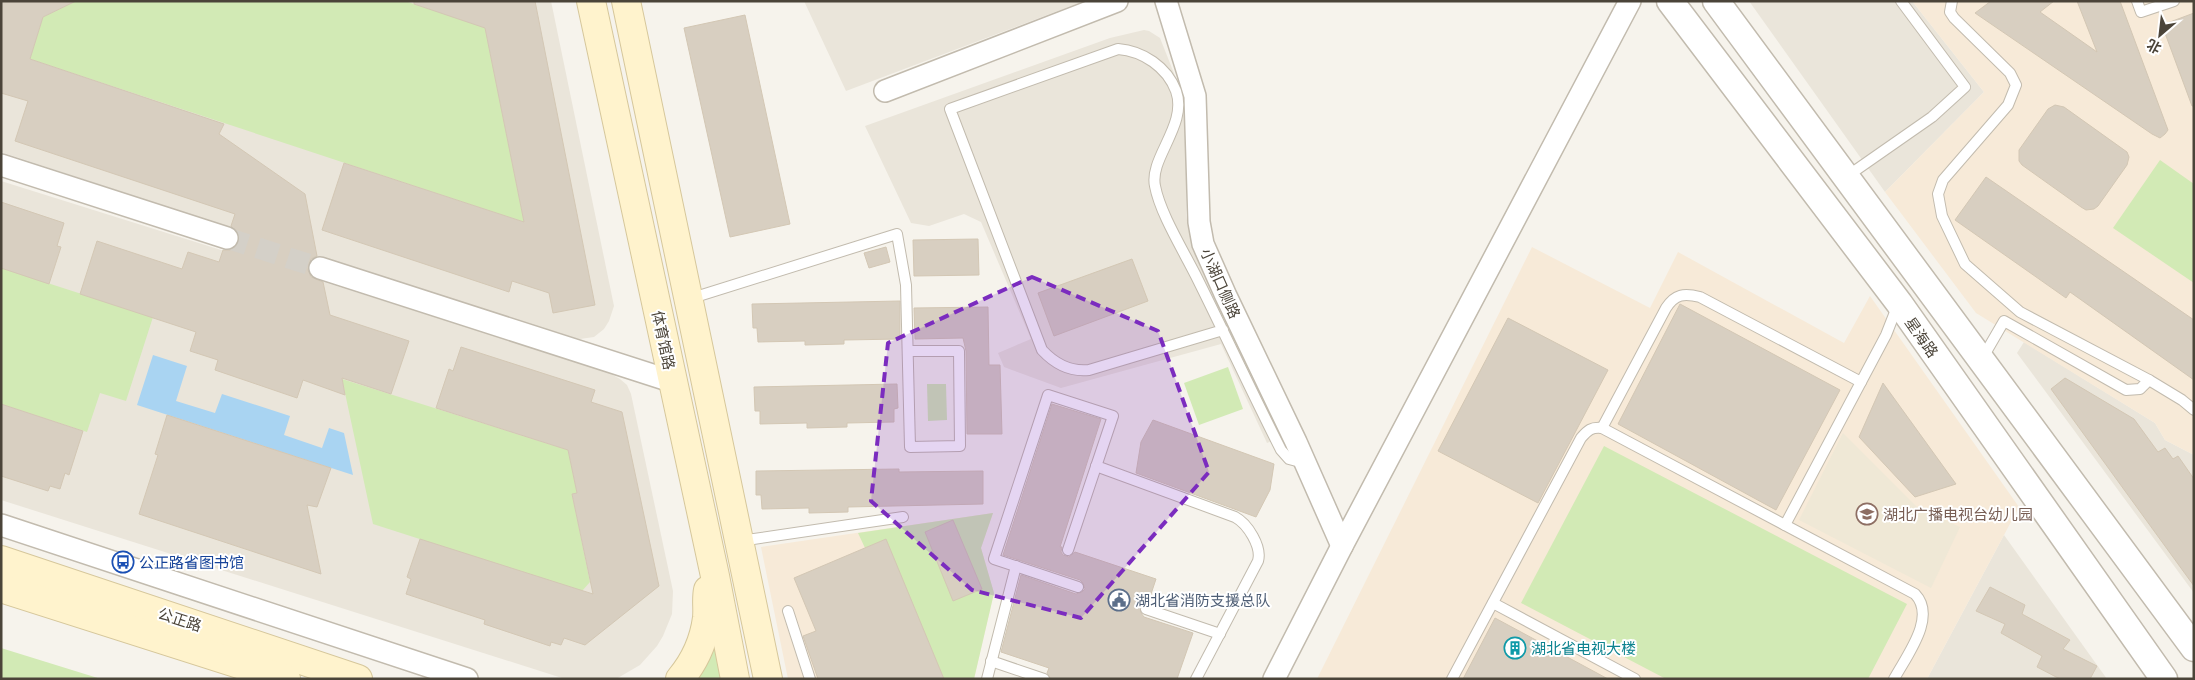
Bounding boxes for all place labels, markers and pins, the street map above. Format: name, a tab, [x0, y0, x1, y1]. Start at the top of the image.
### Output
school or university icon: 湖北广播电视台幼儿园	[1855, 502, 1879, 526]
place label: 湖北广播电视台幼儿园	[1883, 505, 2033, 523]
bus stop icon: 公正路省图书馆	[111, 550, 135, 574]
place label: 公正路省图书馆	[139, 553, 244, 571]
public building icon: 湖北省消防支援总队	[1107, 588, 1131, 612]
place label: 湖北省消防支援总队	[1135, 591, 1270, 609]
building icon: 湖北省电视大楼	[1503, 636, 1527, 660]
place label: 湖北省电视大楼	[1531, 639, 1636, 657]

